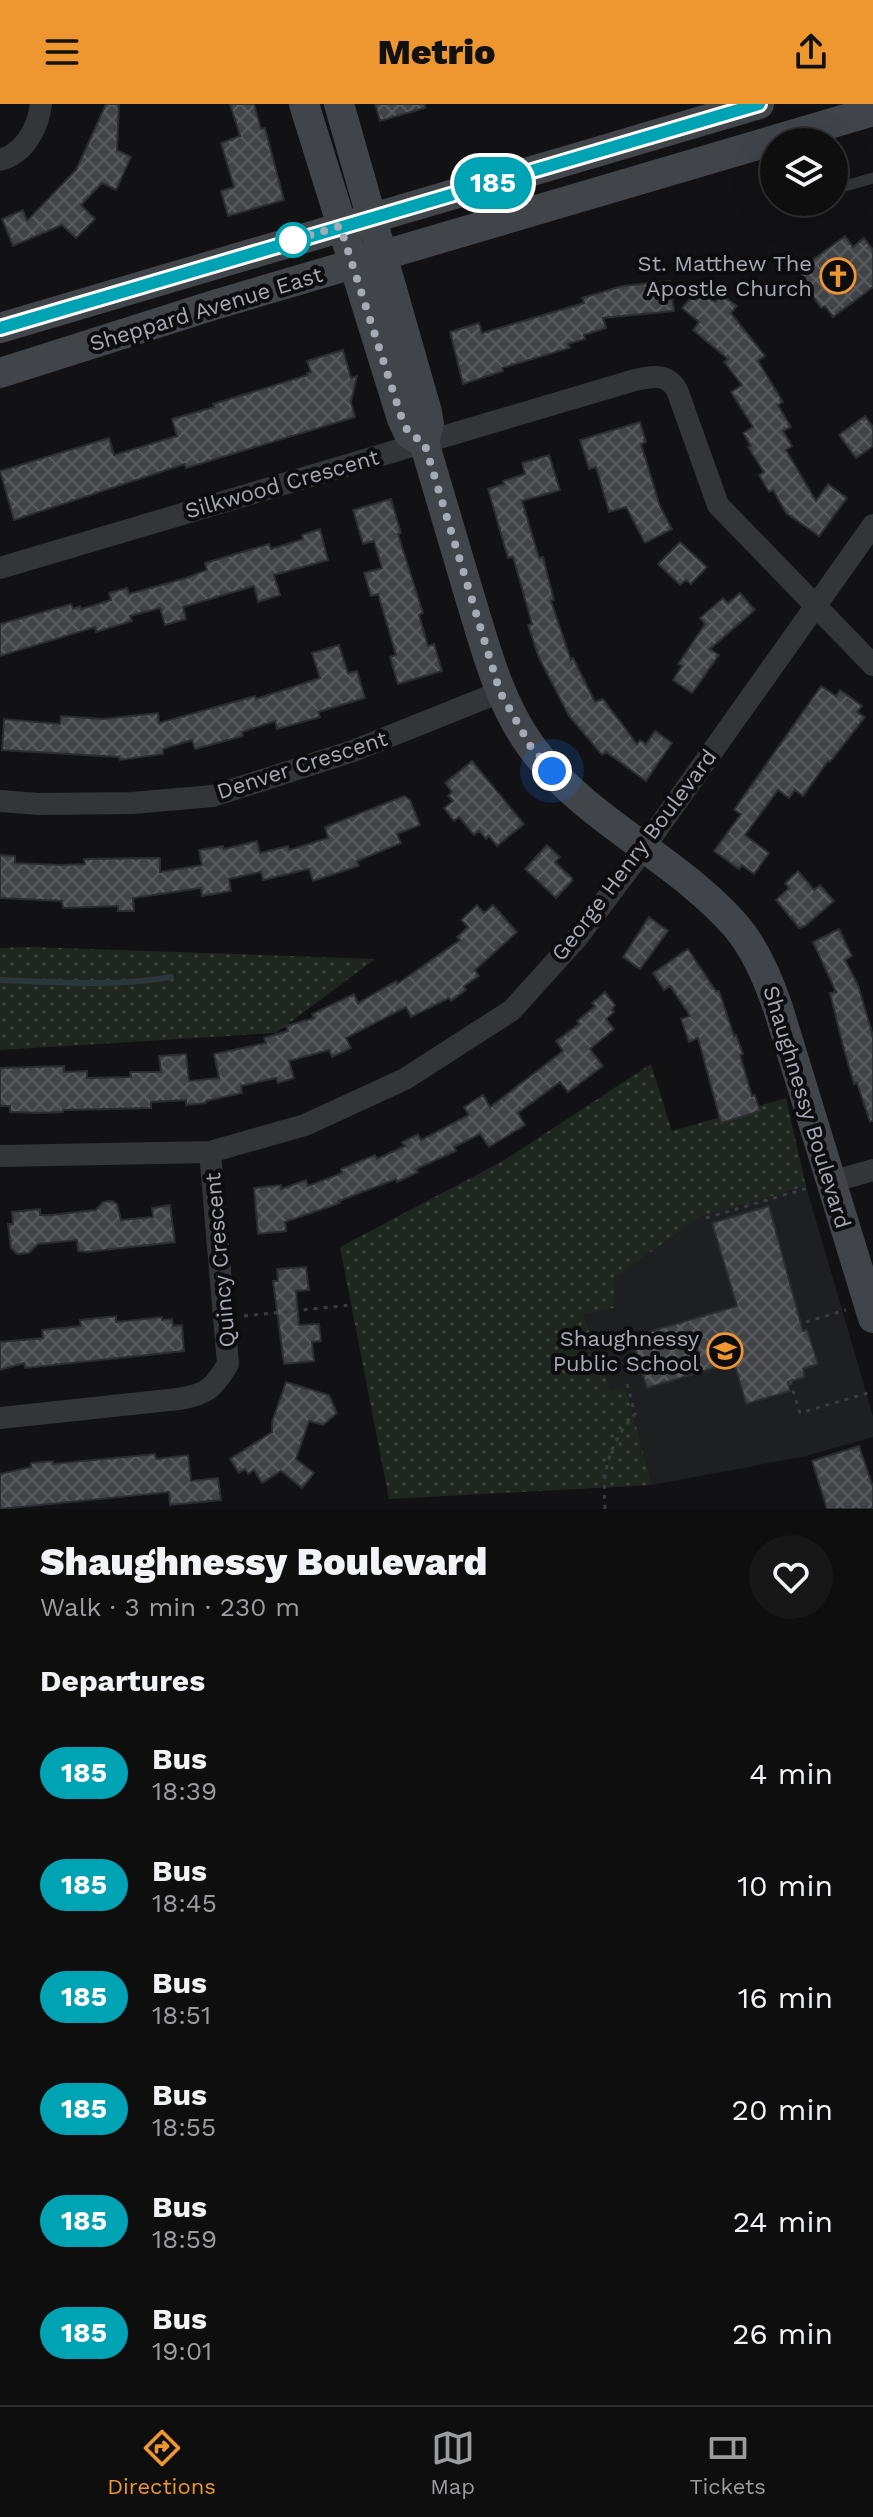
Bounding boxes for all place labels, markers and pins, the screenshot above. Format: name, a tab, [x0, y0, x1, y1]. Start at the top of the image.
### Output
unlabelled marker	[276, 223, 310, 257]
place label: St. Matthew The Apostle Church	[638, 251, 812, 301]
church icon: St. Matthew The Apostle Church	[819, 257, 857, 295]
place label: Shaughnessy Public School	[553, 1326, 700, 1376]
school or university icon: Shaughnessy Public School	[706, 1332, 744, 1370]

